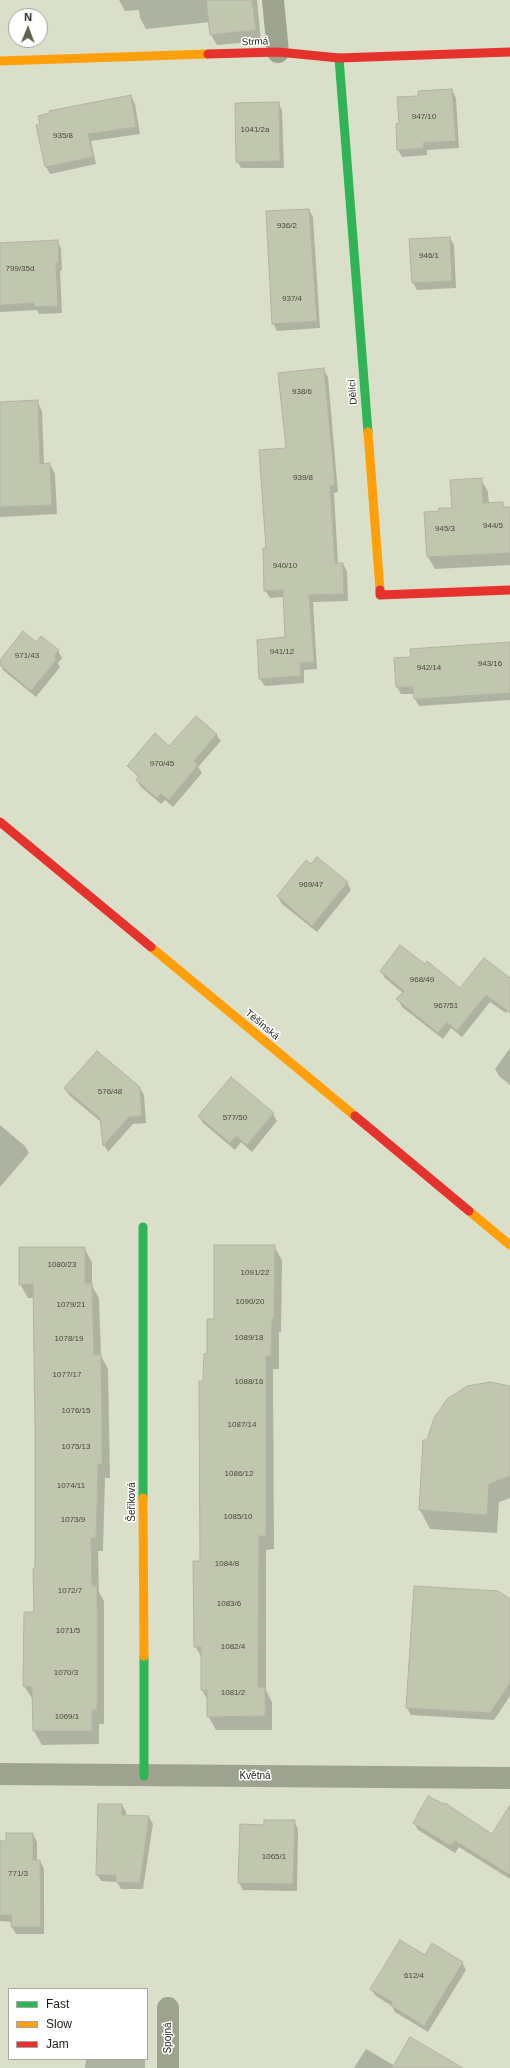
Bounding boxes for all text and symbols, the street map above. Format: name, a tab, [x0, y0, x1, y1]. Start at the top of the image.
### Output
north arrow	[8, 8, 48, 48]
text: N	[24, 11, 32, 23]
street label: Strmá	[241, 36, 269, 48]
house number: 947/10	[412, 112, 436, 122]
house number: 1041/2a	[241, 125, 269, 135]
house number: 935/8	[53, 131, 73, 141]
house number: 936/2	[277, 221, 297, 231]
house number: 946/1	[419, 251, 439, 261]
house number: 799/35d	[6, 264, 34, 274]
house number: 937/4	[282, 294, 302, 304]
street label: Dělící	[346, 379, 360, 405]
house number: 938/6	[292, 387, 312, 397]
house number: 939/8	[293, 473, 313, 483]
house number: 944/5	[483, 521, 503, 531]
house number: 945/3	[435, 524, 455, 534]
house number: 940/10	[273, 561, 297, 571]
house number: 941/12	[270, 647, 294, 657]
house number: 971/43	[15, 651, 39, 661]
house number: 943/16	[478, 659, 502, 669]
house number: 942/14	[417, 663, 441, 673]
house number: 970/45	[150, 759, 174, 769]
house number: 969/47	[299, 880, 323, 890]
house number: 968/49	[410, 975, 434, 985]
house number: 967/51	[434, 1001, 458, 1011]
street label: Těšínská	[243, 1007, 281, 1043]
house number: 576/48	[98, 1087, 122, 1097]
house number: 577/50	[223, 1113, 247, 1123]
house number: 1080/23	[48, 1260, 76, 1270]
house number: 1091/22	[241, 1268, 269, 1278]
house number: 1090/20	[236, 1297, 264, 1307]
house number: 1079/21	[57, 1300, 85, 1310]
house number: 1089/18	[235, 1333, 263, 1343]
house number: 1078/19	[55, 1334, 83, 1344]
house number: 1077/17	[53, 1370, 81, 1380]
house number: 1088/16	[235, 1377, 263, 1387]
house number: 1076/15	[62, 1406, 90, 1416]
house number: 1087/14	[228, 1420, 256, 1430]
house number: 1075/13	[62, 1442, 90, 1452]
house number: 1086/12	[225, 1469, 253, 1479]
house number: 1074/11	[57, 1481, 85, 1491]
street label: Šeříková	[126, 1482, 138, 1522]
house number: 1085/10	[224, 1512, 252, 1522]
house number: 1073/9	[61, 1515, 85, 1525]
house number: 1084/8	[215, 1559, 239, 1569]
house number: 1072/7	[58, 1586, 82, 1596]
house number: 1083/6	[217, 1599, 241, 1609]
house number: 1071/5	[56, 1626, 80, 1636]
house number: 1082/4	[221, 1642, 245, 1652]
house number: 1070/3	[54, 1668, 78, 1678]
house number: 1081/2	[221, 1688, 245, 1698]
house number: 1069/1	[55, 1712, 79, 1722]
street label: Květná	[239, 1770, 271, 1782]
house number: 1065/1	[262, 1852, 286, 1862]
house number: 771/3	[8, 1869, 28, 1879]
house number: 612/4	[404, 1971, 424, 1981]
legend	[8, 1988, 148, 2060]
text: Fast	[46, 1997, 69, 2011]
text: Slow	[46, 2017, 72, 2031]
street label: Spojná	[162, 2022, 174, 2054]
text: Jam	[46, 2037, 69, 2051]

